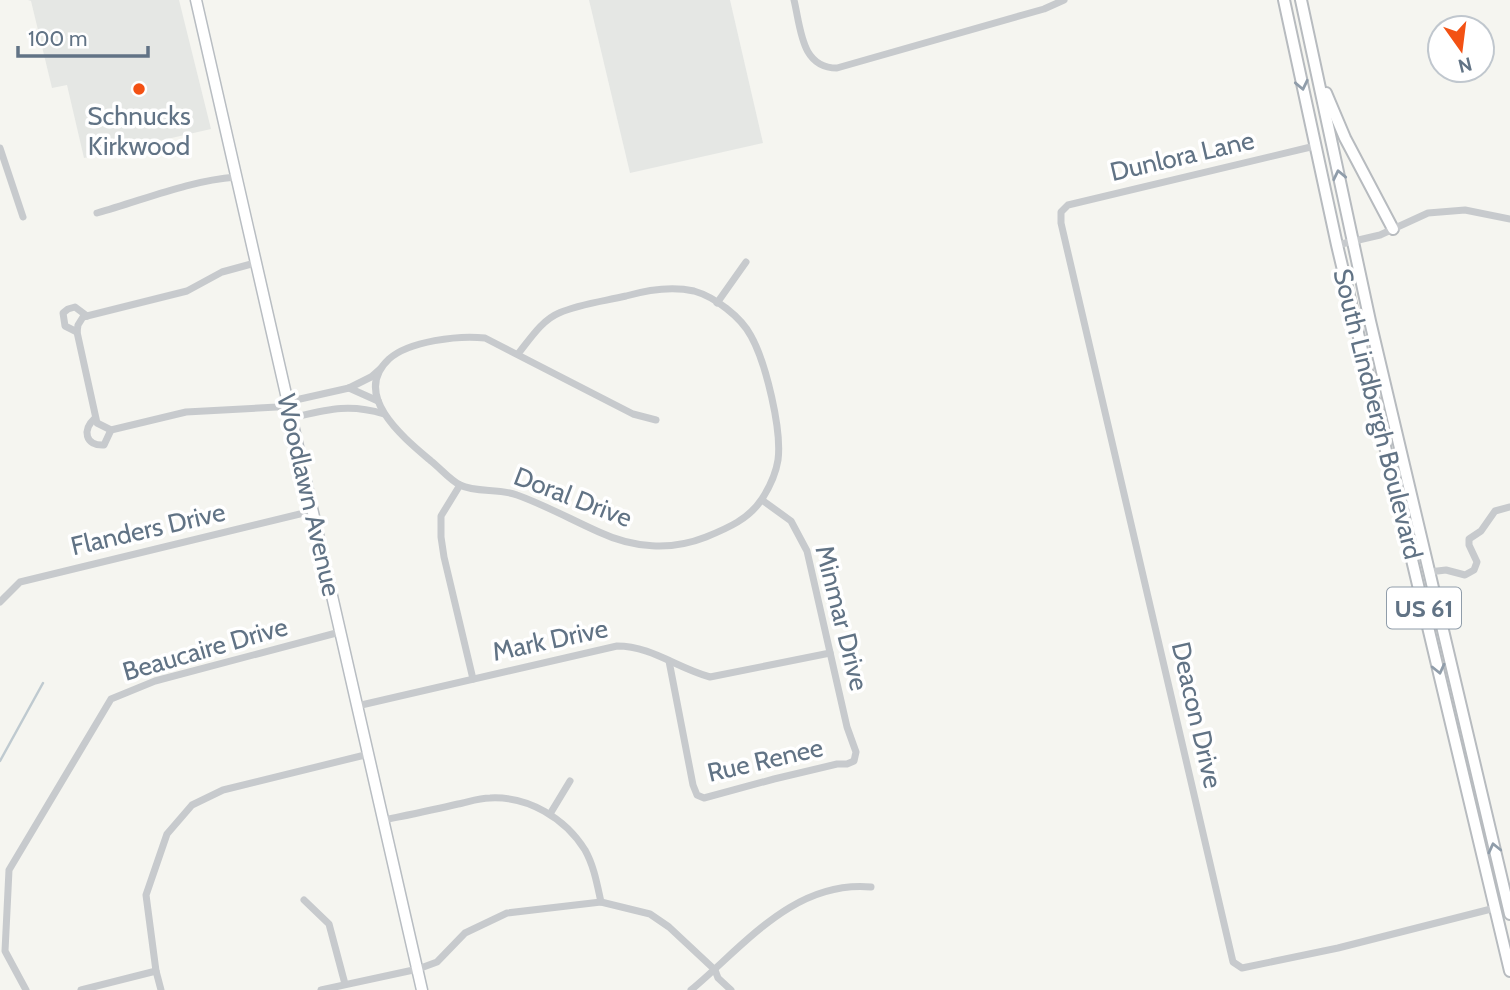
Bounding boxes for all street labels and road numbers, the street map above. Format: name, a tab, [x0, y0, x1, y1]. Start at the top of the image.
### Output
street label: Dunlora Lane	[1107, 124, 1257, 188]
street label: South Lindbergh Boulevard	[1326, 266, 1430, 562]
street label: Woodlawn Avenue	[270, 391, 348, 599]
street label: Doral Drive	[509, 460, 637, 534]
street label: Flanders Drive	[68, 496, 228, 562]
street label: Minmar Drive	[809, 542, 875, 694]
road number: US 61	[1387, 588, 1461, 628]
street label: Beaucaire Drive	[119, 610, 291, 688]
street label: Mark Drive	[489, 612, 611, 668]
street label: Deacon Drive	[1165, 639, 1229, 791]
street label: Rue Renee	[704, 731, 826, 789]

